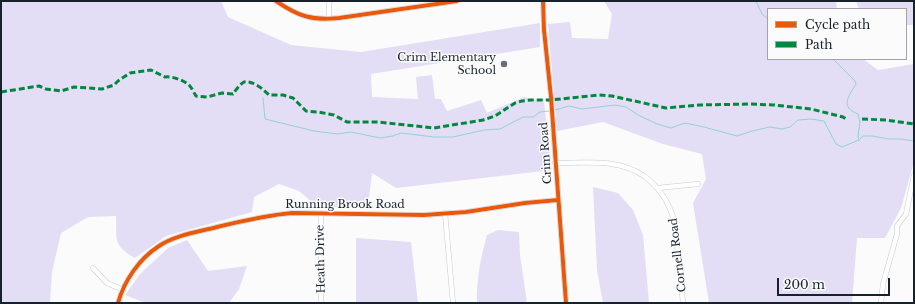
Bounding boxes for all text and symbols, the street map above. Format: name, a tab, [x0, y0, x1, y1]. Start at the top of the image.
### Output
legend	[767, 8, 907, 60]
text: Cycle path	[805, 17, 870, 32]
text: Path	[805, 37, 833, 52]
place label: Crim Elementary School	[397, 51, 496, 77]
marker: Crim Elementary School	[499, 59, 509, 69]
street label: Crim Road	[537, 122, 555, 184]
street label: Running Brook Road	[285, 198, 405, 212]
street label: Cornell Road	[667, 217, 689, 293]
street label: Heath Drive	[314, 225, 328, 293]
scale bar	[779, 270, 892, 296]
text: 200 m	[784, 277, 825, 292]

